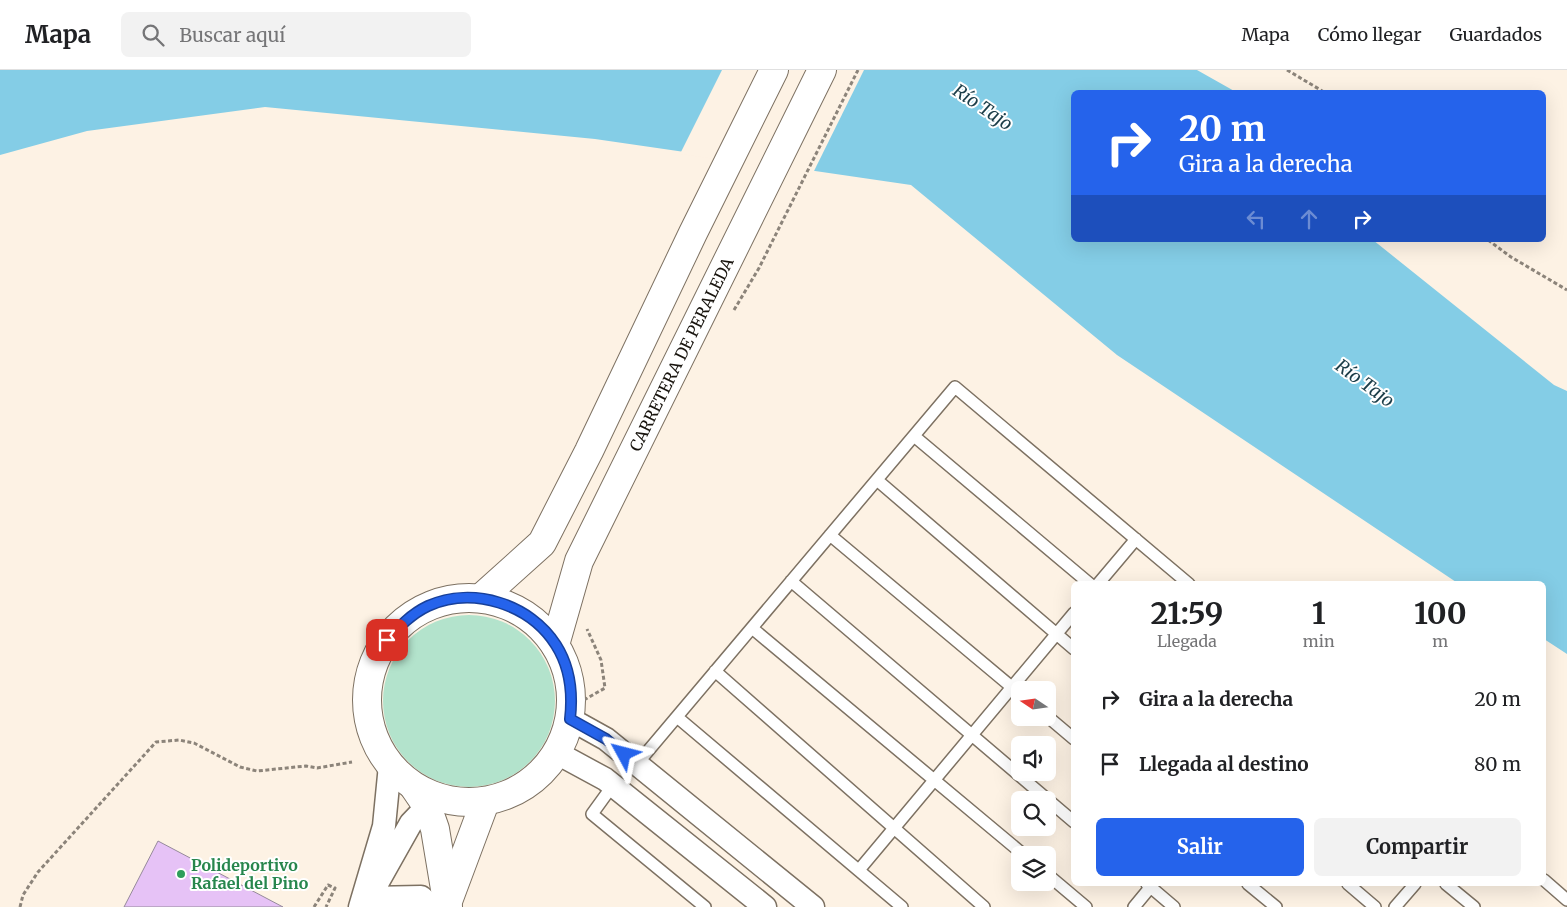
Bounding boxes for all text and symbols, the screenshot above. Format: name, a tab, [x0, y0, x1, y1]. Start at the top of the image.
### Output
search box	[121, 12, 471, 57]
text: Mapa	[25, 19, 91, 50]
icon: search	[139, 21, 167, 49]
text: Buscar aquí	[179, 23, 285, 47]
text: Mapa	[1241, 23, 1290, 46]
text: Cómo llegar	[1318, 23, 1421, 46]
text: Guardados	[1449, 23, 1542, 46]
water label: Río Tajo	[949, 79, 1017, 135]
text: 20 m	[1179, 107, 1266, 151]
icon: right	[1096, 110, 1161, 175]
text: Gira a la derecha	[1179, 150, 1353, 178]
icon: left	[1242, 205, 1270, 233]
icon: ahead	[1295, 205, 1323, 233]
icon: right	[1348, 205, 1376, 233]
street label: CARRETERA DE PERALEDA	[625, 253, 738, 455]
water label: Río Tajo	[1331, 354, 1399, 412]
text: 21:59	[1150, 594, 1223, 632]
text: 1	[1312, 594, 1326, 632]
text: 100	[1414, 594, 1467, 632]
pin	[366, 619, 408, 661]
icon: arrive	[373, 626, 401, 654]
text: Llegada	[1157, 631, 1217, 651]
text: min	[1303, 631, 1335, 651]
text: m	[1432, 631, 1448, 651]
north arrow	[1011, 681, 1056, 726]
map controls	[1011, 681, 1056, 891]
icon: right	[1096, 685, 1124, 713]
text: Gira a la derecha	[1139, 687, 1293, 711]
text: 20 m	[1474, 687, 1521, 711]
position arrow	[597, 727, 649, 779]
button: sound	[1011, 736, 1056, 781]
icon: arrive	[1096, 750, 1124, 778]
text: Llegada al destino	[1139, 752, 1309, 776]
text: 80 m	[1474, 752, 1521, 776]
button: search	[1011, 791, 1056, 836]
button: Salir	[1096, 818, 1304, 876]
button: Compartir	[1314, 818, 1521, 876]
button: layers	[1011, 846, 1056, 891]
place label: Polideportivo Rafael del Pino	[191, 855, 309, 893]
marker: Polideportivo Rafael del Pino	[175, 868, 187, 880]

